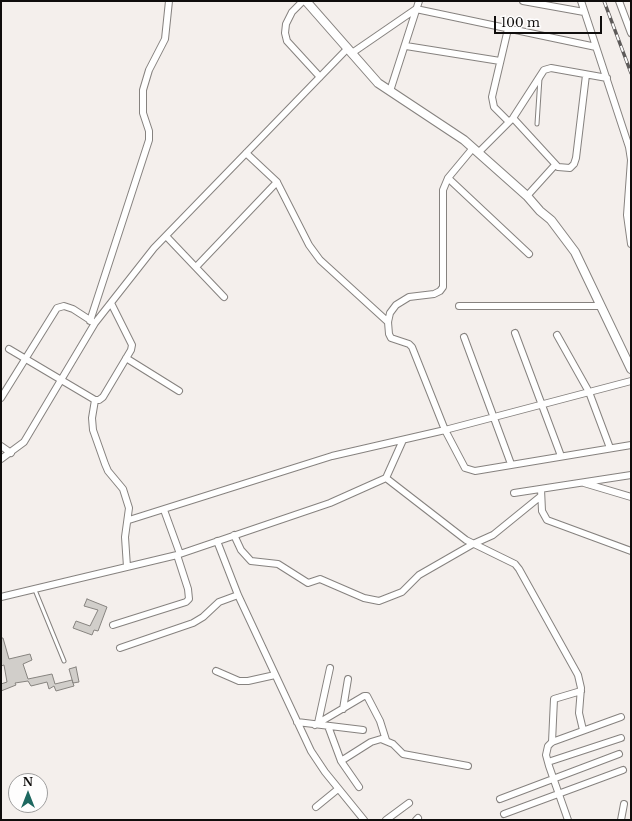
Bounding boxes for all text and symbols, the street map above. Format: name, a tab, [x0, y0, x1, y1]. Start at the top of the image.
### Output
scale bar	[496, 8, 604, 34]
text: 100 m	[501, 15, 540, 30]
north arrow	[8, 773, 48, 813]
text: N	[23, 775, 33, 789]

